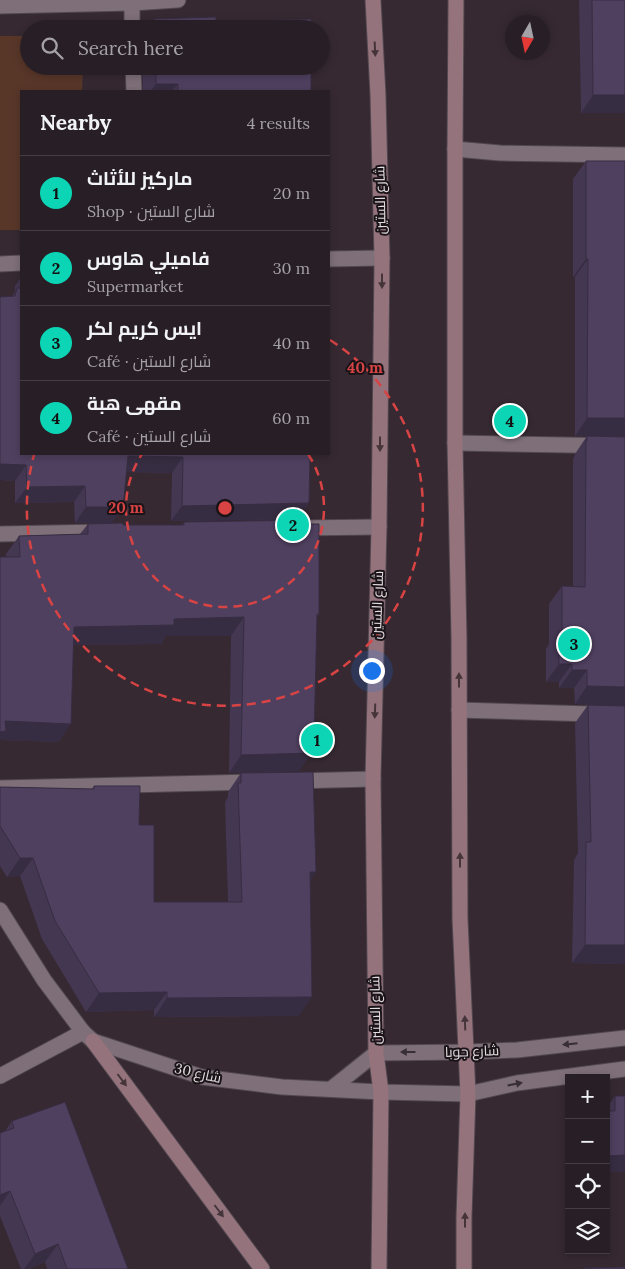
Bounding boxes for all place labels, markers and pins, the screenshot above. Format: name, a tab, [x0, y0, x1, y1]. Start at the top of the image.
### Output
pin: 4	[494, 402, 526, 440]
centre of rings	[216, 499, 234, 517]
pin: 2	[277, 506, 309, 544]
pin: 3	[558, 625, 590, 663]
pin: 1	[301, 721, 333, 759]

